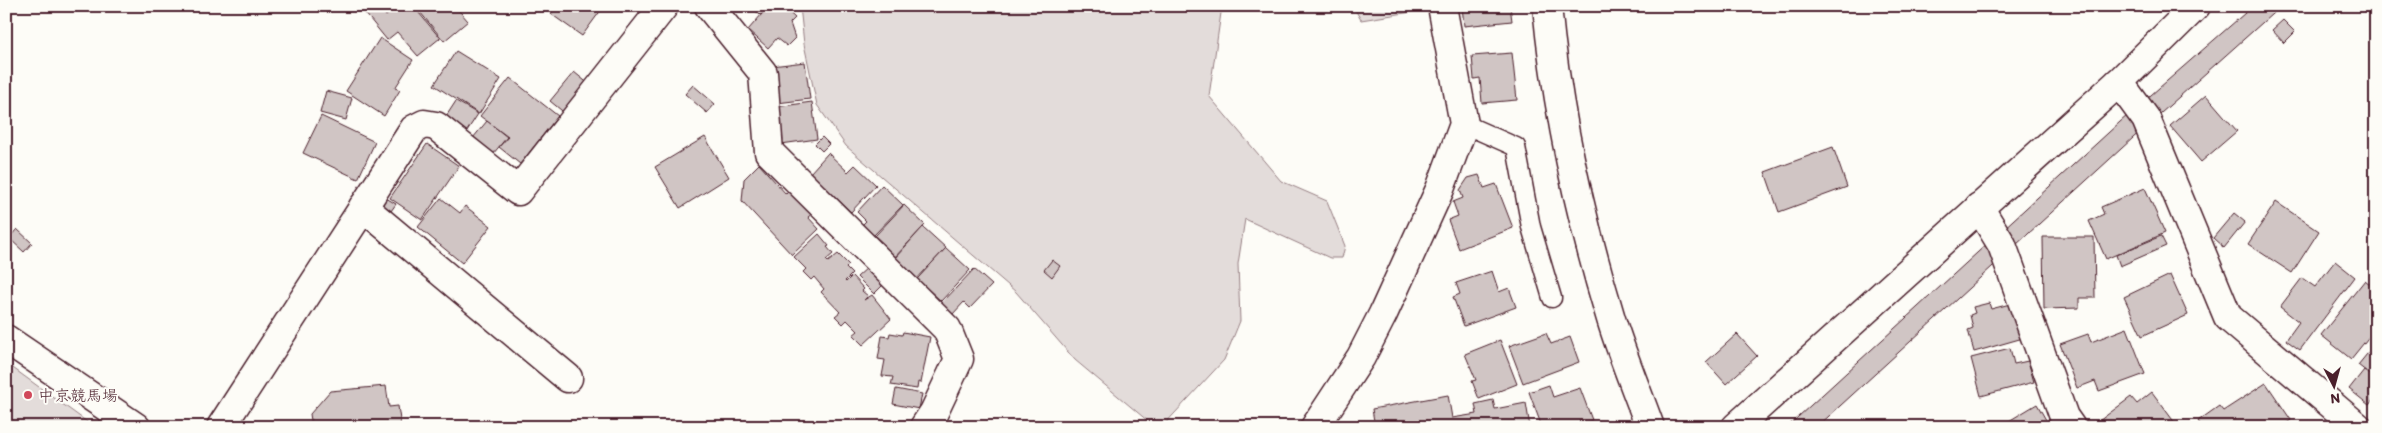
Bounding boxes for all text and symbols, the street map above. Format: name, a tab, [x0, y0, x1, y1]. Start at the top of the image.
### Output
north arrow	[2310, 360, 2360, 410]
place label: 中京競馬場	[38, 386, 118, 405]
marker: 中京競馬場	[22, 389, 34, 401]
text: N	[2330, 389, 2341, 407]

